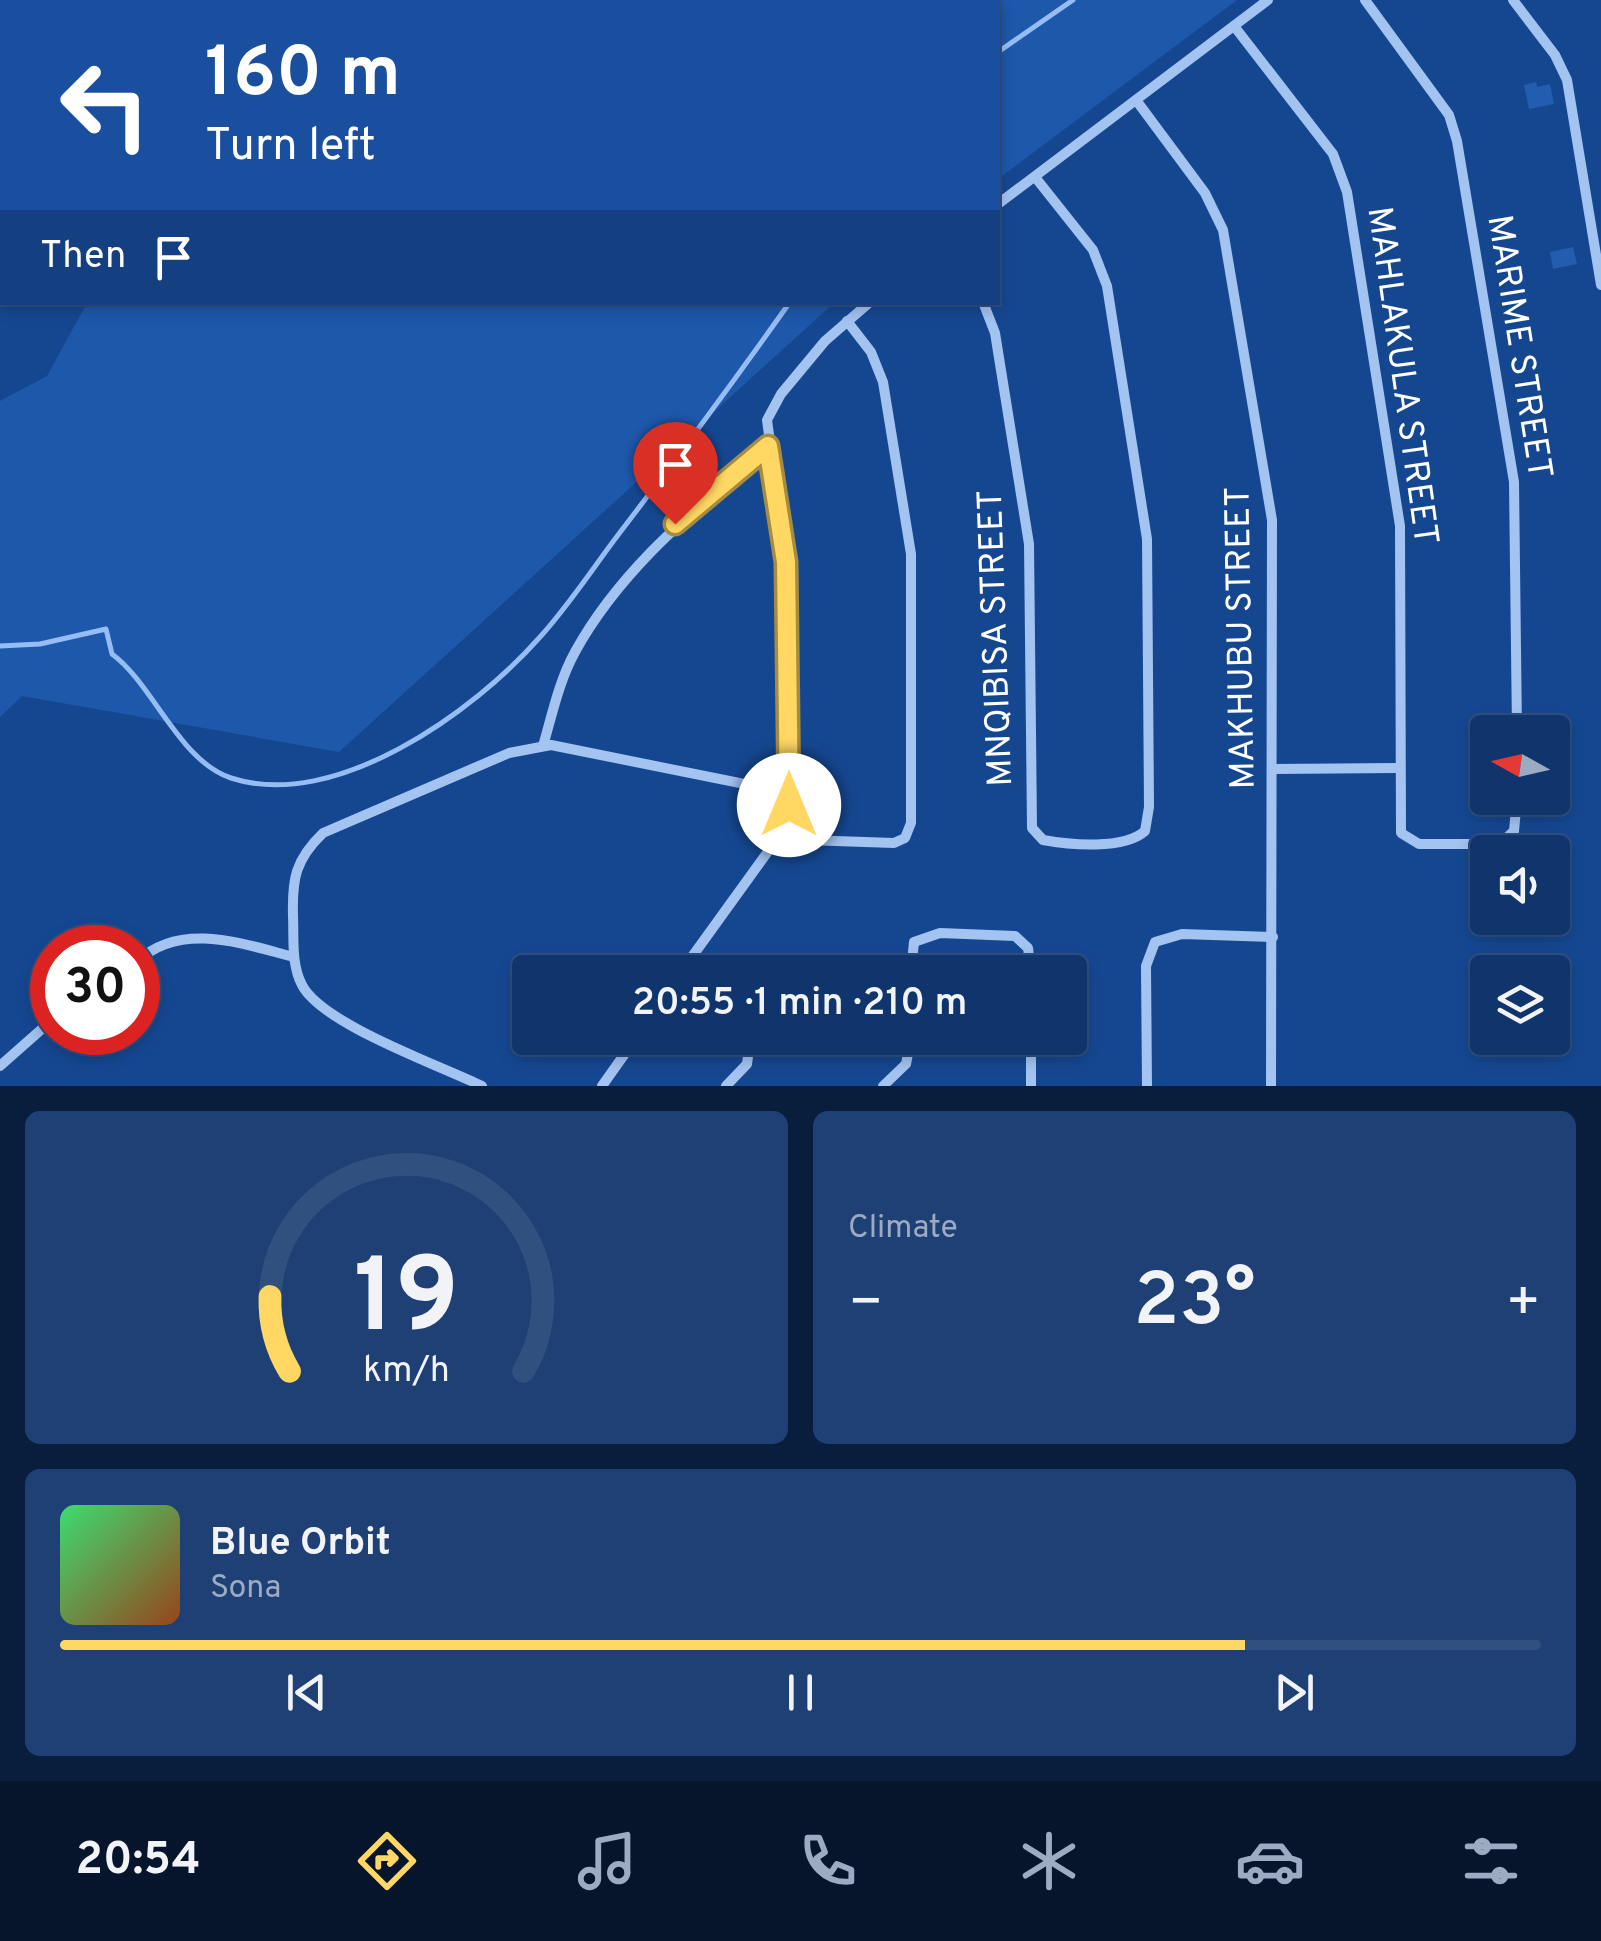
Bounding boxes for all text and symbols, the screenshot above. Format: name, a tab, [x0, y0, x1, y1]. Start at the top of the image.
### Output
text: 160 m	[205, 32, 401, 121]
icon: left	[40, 40, 170, 170]
text: Turn left	[205, 119, 376, 176]
street label: MAHLAKULA STREET	[1355, 204, 1447, 548]
street label: MARIME STREET	[1475, 212, 1561, 482]
icon: arrive	[146, 230, 201, 285]
text: Then	[40, 233, 126, 282]
pin	[633, 422, 718, 525]
icon: arrive	[648, 437, 703, 492]
street label: MAKHUBU STREET	[1217, 486, 1267, 790]
street label: MNQIBISA STREET	[970, 489, 1024, 787]
north arrow	[1470, 715, 1570, 815]
map controls	[1470, 715, 1570, 1055]
position arrow	[737, 753, 841, 857]
button: sound	[1470, 835, 1570, 935]
speed limit sign: 30	[30, 925, 160, 1055]
button: layers	[1470, 955, 1570, 1055]
text: 20:55 · 1 min · 210 m	[632, 980, 967, 1029]
text: Climate	[848, 1209, 958, 1249]
text: 19	[354, 1237, 459, 1369]
text: 23°	[1134, 1257, 1255, 1352]
text: −	[848, 1270, 883, 1340]
text: +	[1506, 1270, 1541, 1340]
text: km/h	[363, 1349, 450, 1395]
text: Blue Orbit	[210, 1520, 391, 1569]
text: Sona	[210, 1569, 281, 1609]
icon: previous	[279, 1665, 334, 1720]
icon: pause	[773, 1665, 828, 1720]
icon: next	[1267, 1665, 1322, 1720]
icon: directions	[352, 1826, 422, 1896]
icon: music	[572, 1826, 642, 1896]
icon: phone	[793, 1826, 863, 1896]
icon: climate	[1014, 1826, 1084, 1896]
icon: car	[1235, 1826, 1305, 1896]
icon: filters	[1456, 1826, 1526, 1896]
text: 20:54	[75, 1833, 201, 1890]

